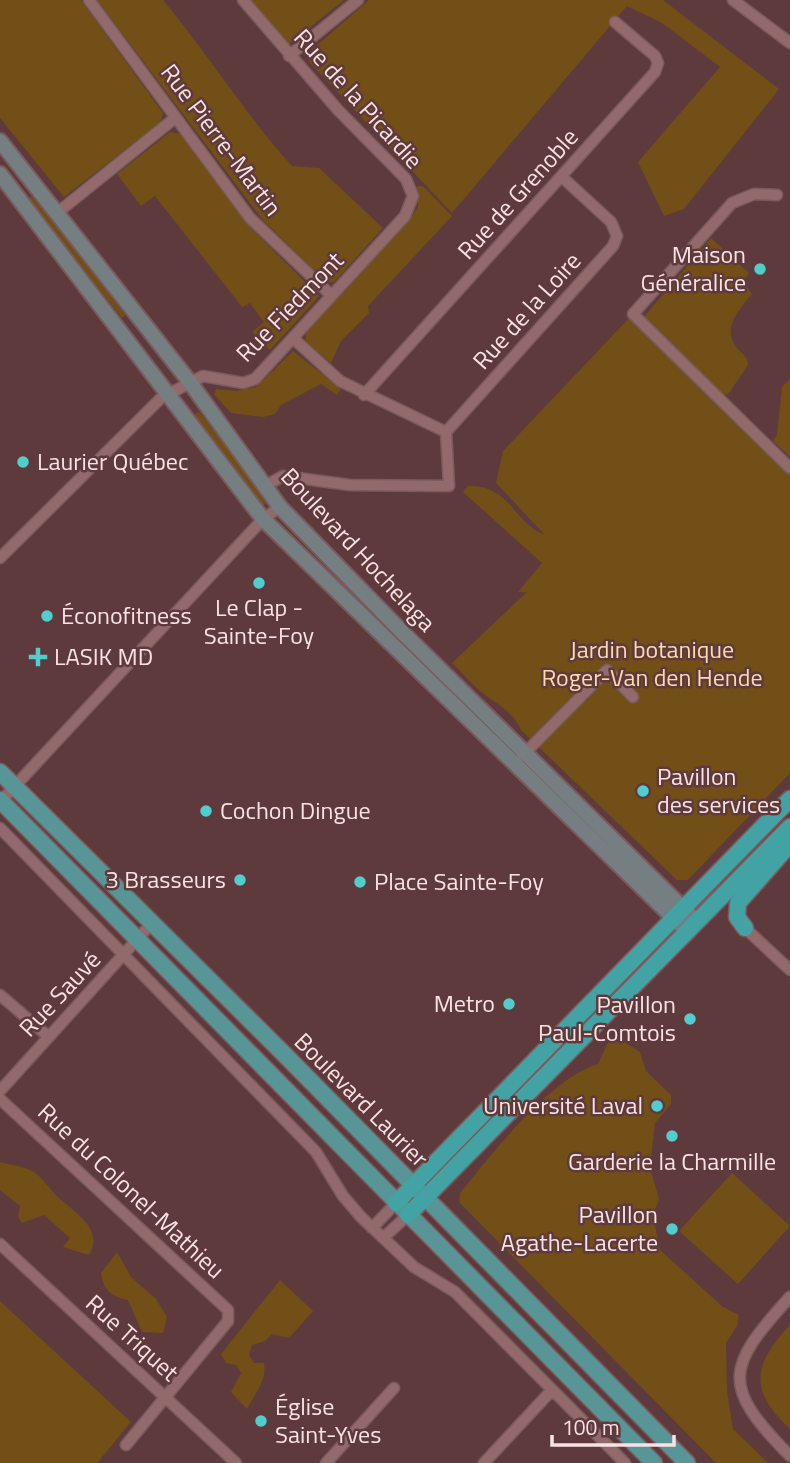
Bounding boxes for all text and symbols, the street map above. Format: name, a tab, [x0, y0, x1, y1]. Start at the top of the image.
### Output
street label: Rue de la Picardie	[286, 20, 432, 176]
street label: Rue Pierre-Martin	[152, 56, 291, 223]
street label: Rue de Grenoble	[448, 120, 586, 267]
place label: Maison Généralice	[641, 236, 746, 300]
street label: Rue Fiedmont	[227, 242, 352, 370]
street label: Rue de la Loire	[464, 244, 589, 377]
marker: Maison Généralice	[752, 261, 768, 277]
place label: Laurier Québec	[37, 443, 188, 479]
marker: Laurier Québec	[15, 454, 31, 470]
street label: Boulevard Hochelaga	[273, 459, 445, 640]
marker: Le Clap - Sainte-Foy	[251, 575, 267, 591]
place label: Le Clap - Sainte-Foy	[204, 589, 315, 653]
place label: Éconofitness	[61, 597, 192, 633]
marker: Éconofitness	[39, 608, 55, 624]
park label: Jardin botanique Roger-Van den Hende	[541, 631, 763, 695]
place label: LASIK MD	[54, 638, 153, 674]
marker: LASIK MD	[28, 647, 48, 667]
place label: Pavillon des services	[657, 758, 780, 822]
marker: Pavillon des services	[635, 783, 651, 799]
place label: Cochon Dingue	[220, 792, 371, 828]
marker: Cochon Dingue	[198, 803, 214, 819]
place label: 3 Brasseurs	[106, 861, 226, 897]
place label: Place Sainte-Foy	[374, 863, 544, 899]
marker: 3 Brasseurs	[232, 872, 248, 888]
marker: Place Sainte-Foy	[352, 874, 368, 890]
street label: Rue Sauvé	[10, 942, 109, 1044]
place label: Metro	[434, 985, 495, 1021]
place label: Pavillon Paul-Comtois	[538, 986, 676, 1050]
marker: Metro	[501, 996, 517, 1012]
marker: Pavillon Paul-Comtois	[682, 1011, 698, 1027]
street label: Boulevard Laurier	[286, 1024, 437, 1175]
place label: Université Laval	[483, 1087, 643, 1123]
street label: Rue du Colonel-Mathieu	[30, 1094, 233, 1287]
marker: Université Laval	[649, 1098, 665, 1114]
marker: Garderie la Charmille	[664, 1128, 680, 1144]
place label: Garderie la Charmille	[568, 1143, 776, 1179]
place label: Pavillon Agathe-Lacerte	[501, 1196, 658, 1260]
marker: Pavillon Agathe-Lacerte	[664, 1221, 680, 1237]
street label: Rue Triquet	[78, 1285, 188, 1389]
place label: Église Saint-Yves	[275, 1388, 381, 1452]
scale bar	[552, 1404, 674, 1448]
text: 100 m	[562, 1411, 619, 1443]
marker: Église Saint-Yves	[253, 1413, 269, 1429]

